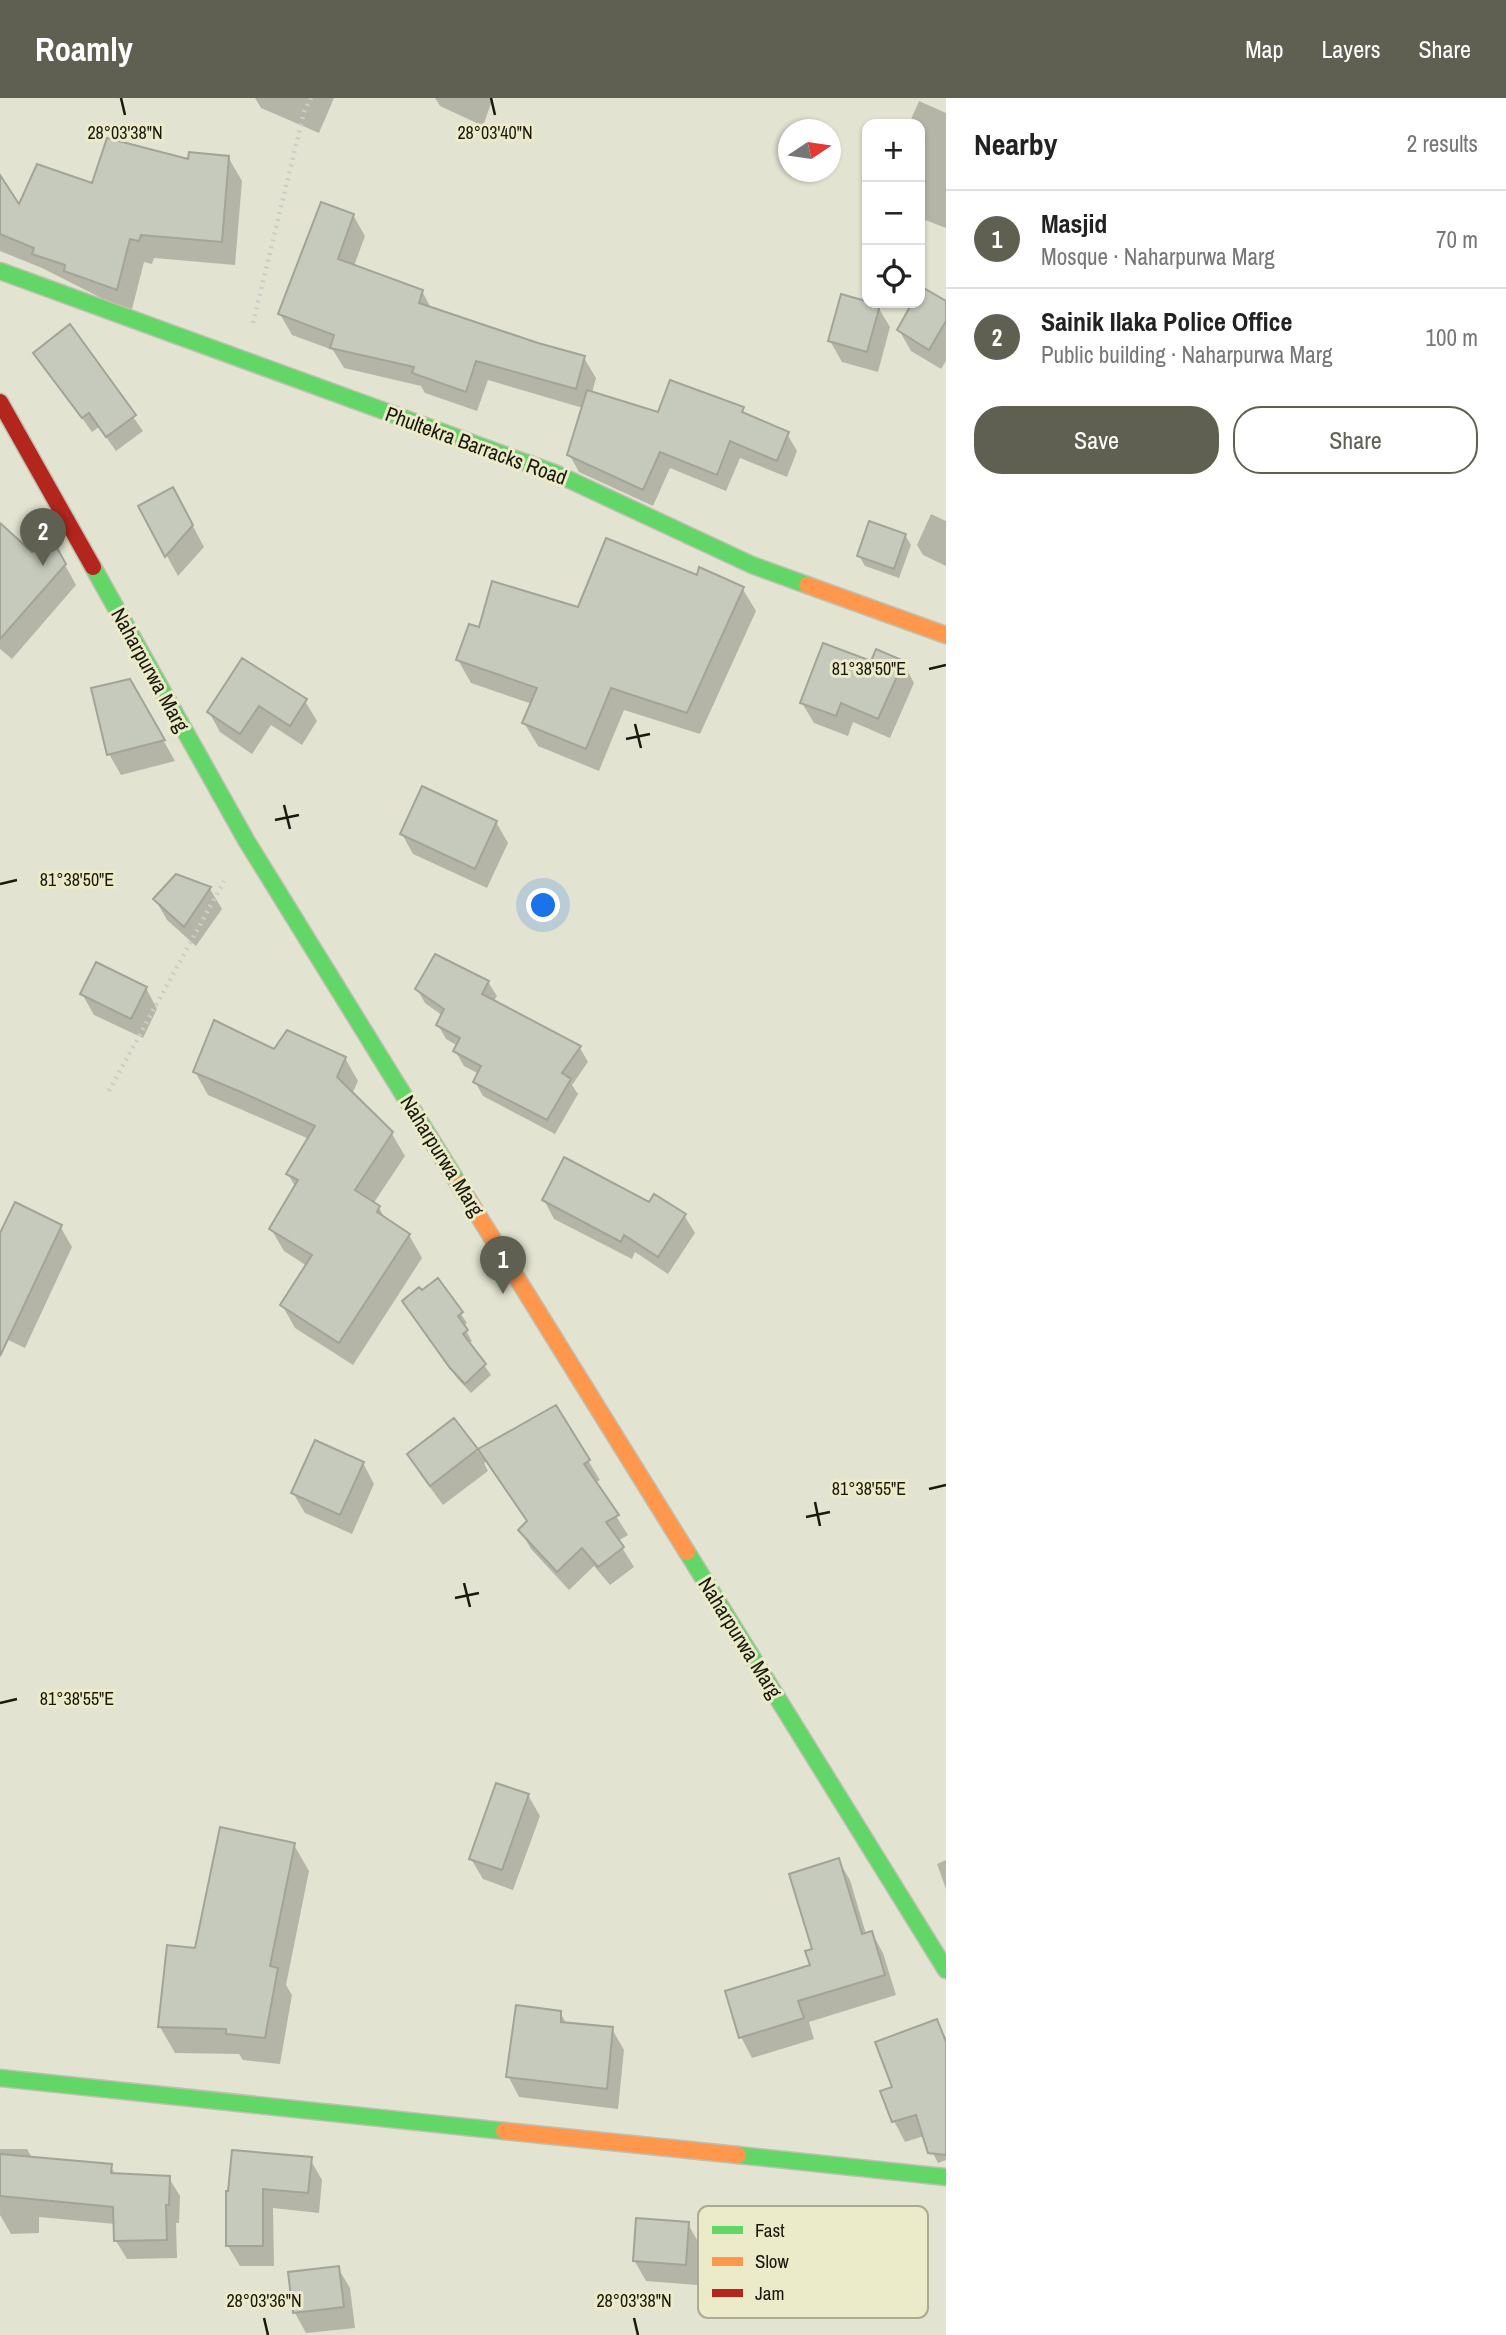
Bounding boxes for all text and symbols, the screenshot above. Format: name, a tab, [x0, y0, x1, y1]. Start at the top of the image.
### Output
text: Roamly	[35, 27, 133, 71]
text: Map	[1245, 33, 1283, 65]
text: Layers	[1321, 33, 1380, 65]
text: Share	[1418, 33, 1471, 65]
north arrow	[778, 119, 841, 182]
map controls	[862, 119, 925, 308]
button: +	[862, 119, 925, 182]
text: 28°03'38"N	[87, 120, 163, 145]
text: 28°03'40"N	[457, 120, 533, 145]
text: Nearby	[974, 124, 1057, 164]
text: 2 results	[1407, 128, 1478, 159]
button: −	[862, 182, 925, 245]
text: Masjid	[1041, 206, 1107, 241]
text: 1	[992, 224, 1002, 255]
text: 70 m	[1436, 224, 1478, 255]
text: Mosque · Naharpurwa Marg	[1041, 241, 1275, 272]
button: locate	[862, 245, 925, 308]
text: Sainik Ilaka Police Office	[1041, 304, 1292, 339]
text: 2	[992, 322, 1002, 353]
text: 100 m	[1426, 322, 1478, 353]
text: Public building · Naharpurwa Marg	[1041, 339, 1332, 370]
street label: Phultekra Barracks Road	[381, 399, 571, 492]
button: Save	[974, 406, 1219, 474]
button: Share	[1233, 406, 1478, 474]
pin: 2	[20, 508, 66, 566]
street label: Naharpurwa Marg	[104, 602, 197, 737]
text: 81°38'50"E	[832, 656, 906, 681]
text: 81°38'50"E	[40, 867, 114, 892]
your location	[526, 888, 560, 922]
street label: Naharpurwa Marg	[394, 1090, 491, 1222]
pin: 1	[480, 1236, 526, 1294]
text: 81°38'55"E	[832, 1476, 906, 1501]
street label: Naharpurwa Marg	[692, 1572, 789, 1704]
text: 81°38'55"E	[40, 1686, 114, 1711]
legend	[698, 2206, 928, 2318]
text: Fast	[755, 2217, 785, 2243]
text: Slow	[755, 2248, 790, 2274]
text: Jam	[755, 2280, 784, 2306]
text: 28°03'36"N	[226, 2288, 302, 2313]
text: 28°03'38"N	[596, 2288, 672, 2313]

